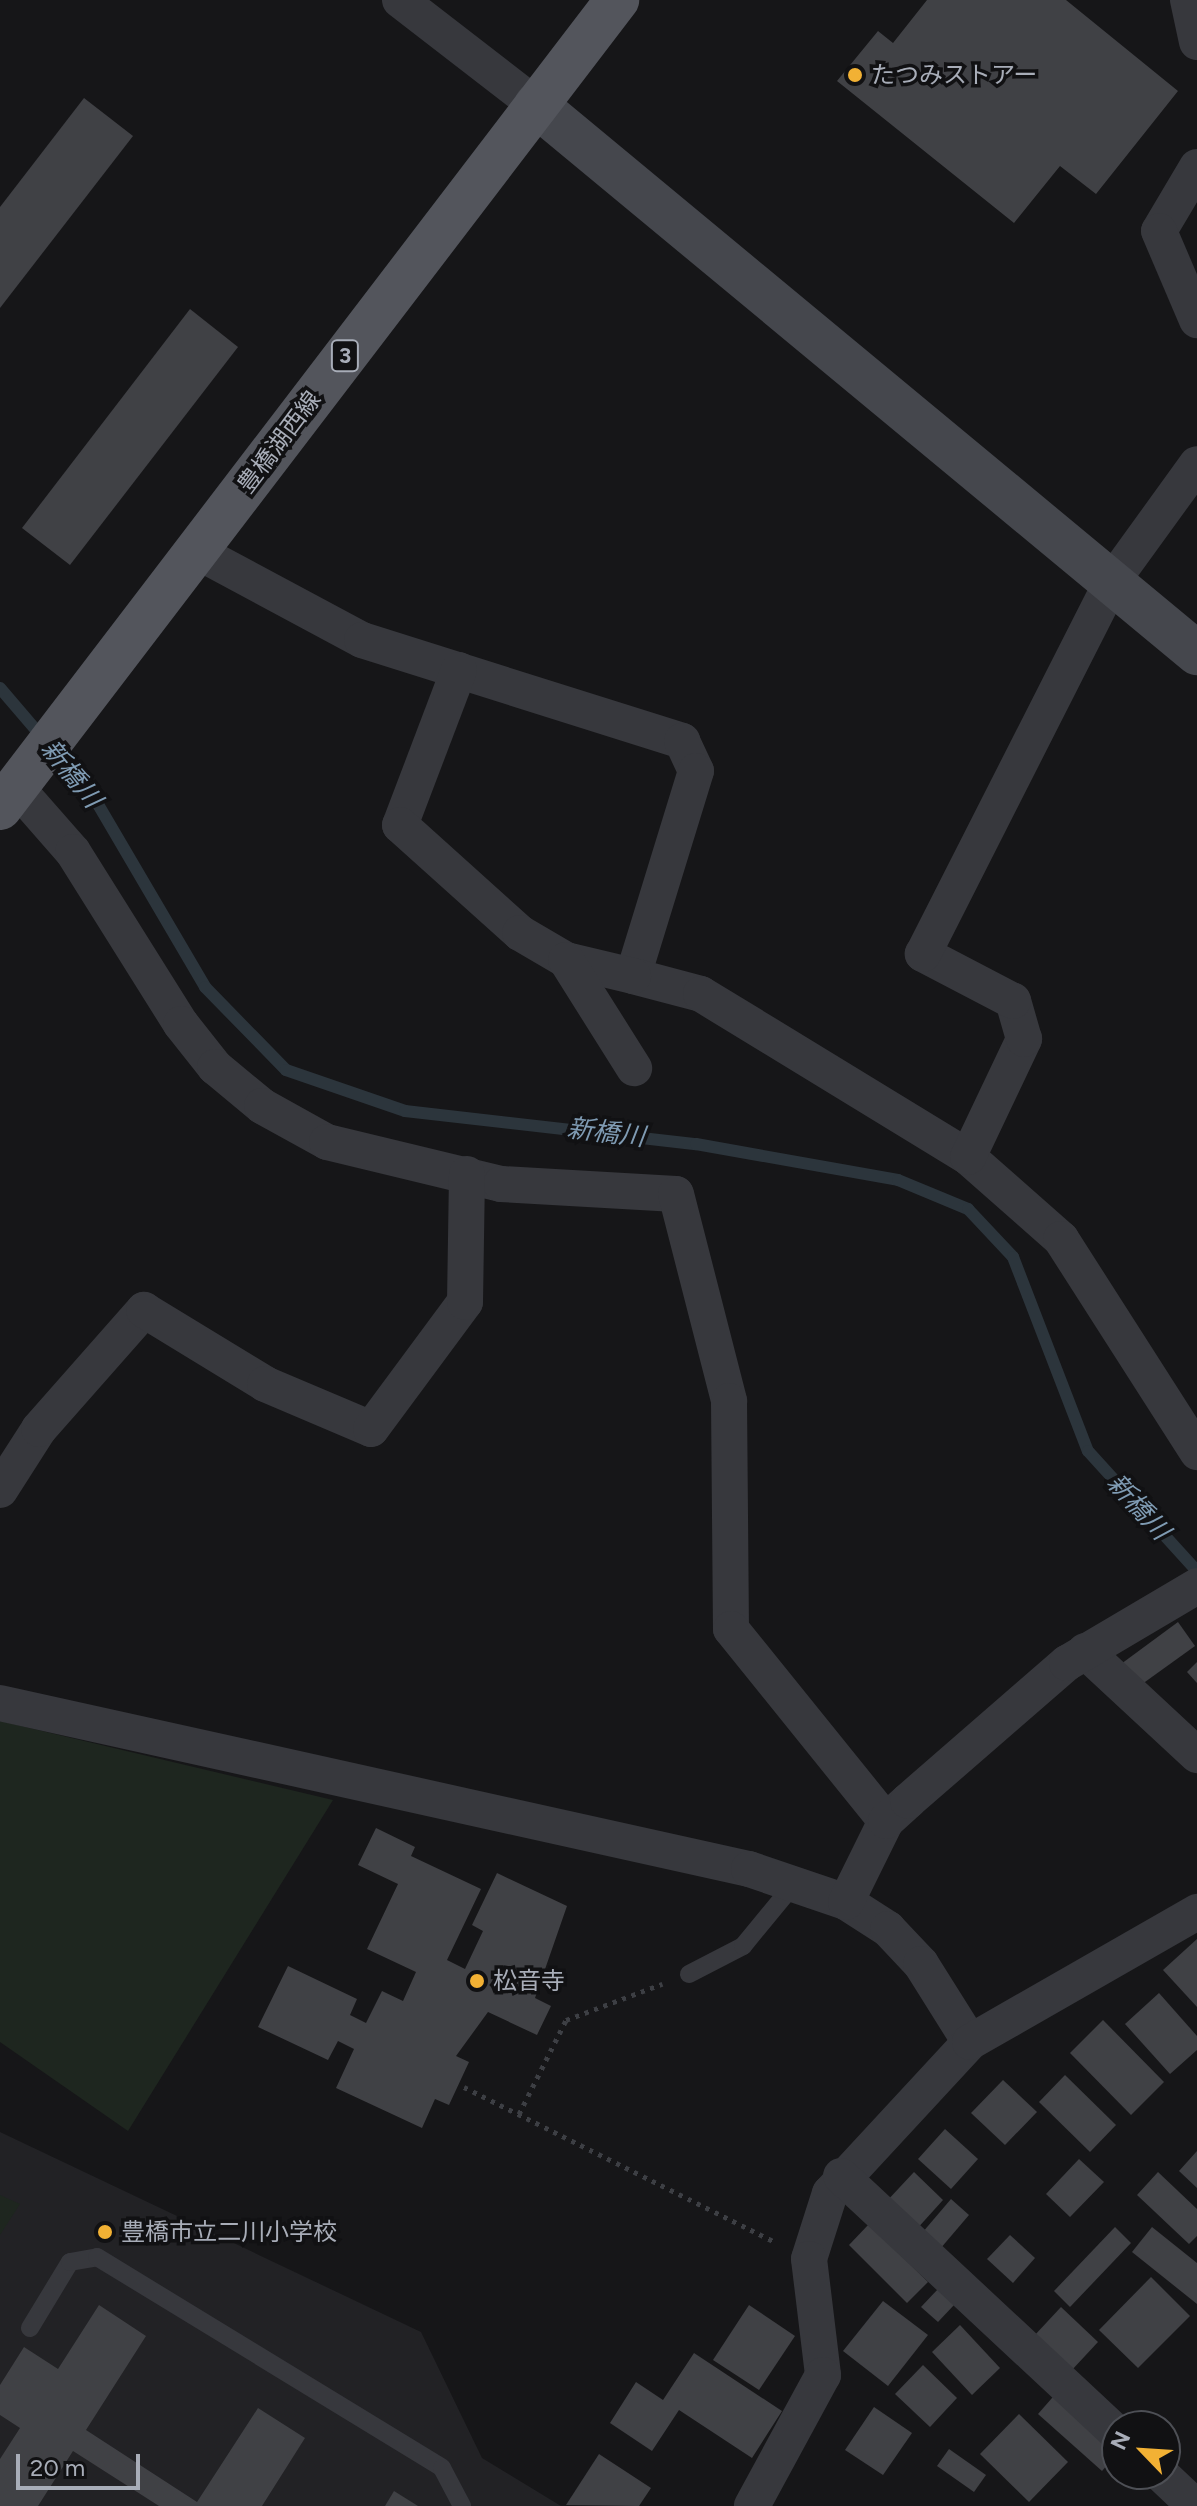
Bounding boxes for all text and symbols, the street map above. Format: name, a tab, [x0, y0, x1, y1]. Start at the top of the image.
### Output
place label: たつみストアー	[871, 61, 1038, 89]
marker: たつみストアー	[846, 66, 864, 84]
road number: 3	[329, 338, 361, 374]
street label: 豊橋湖西線	[231, 385, 327, 499]
water label: 新橋川	[34, 734, 108, 814]
water label: 新橋川	[565, 1113, 647, 1153]
water label: 新橋川	[1100, 1468, 1176, 1546]
place label: 松音寺	[493, 1967, 565, 1995]
marker: 松音寺	[468, 1972, 486, 1990]
place label: 豊橋市立二川小学校	[121, 2218, 337, 2246]
marker: 豊橋市立二川小学校	[96, 2223, 114, 2241]
north arrow	[1101, 2410, 1181, 2490]
text: N	[1105, 2427, 1136, 2454]
scale bar	[20, 2438, 144, 2488]
text: 20 m	[30, 2453, 85, 2482]

